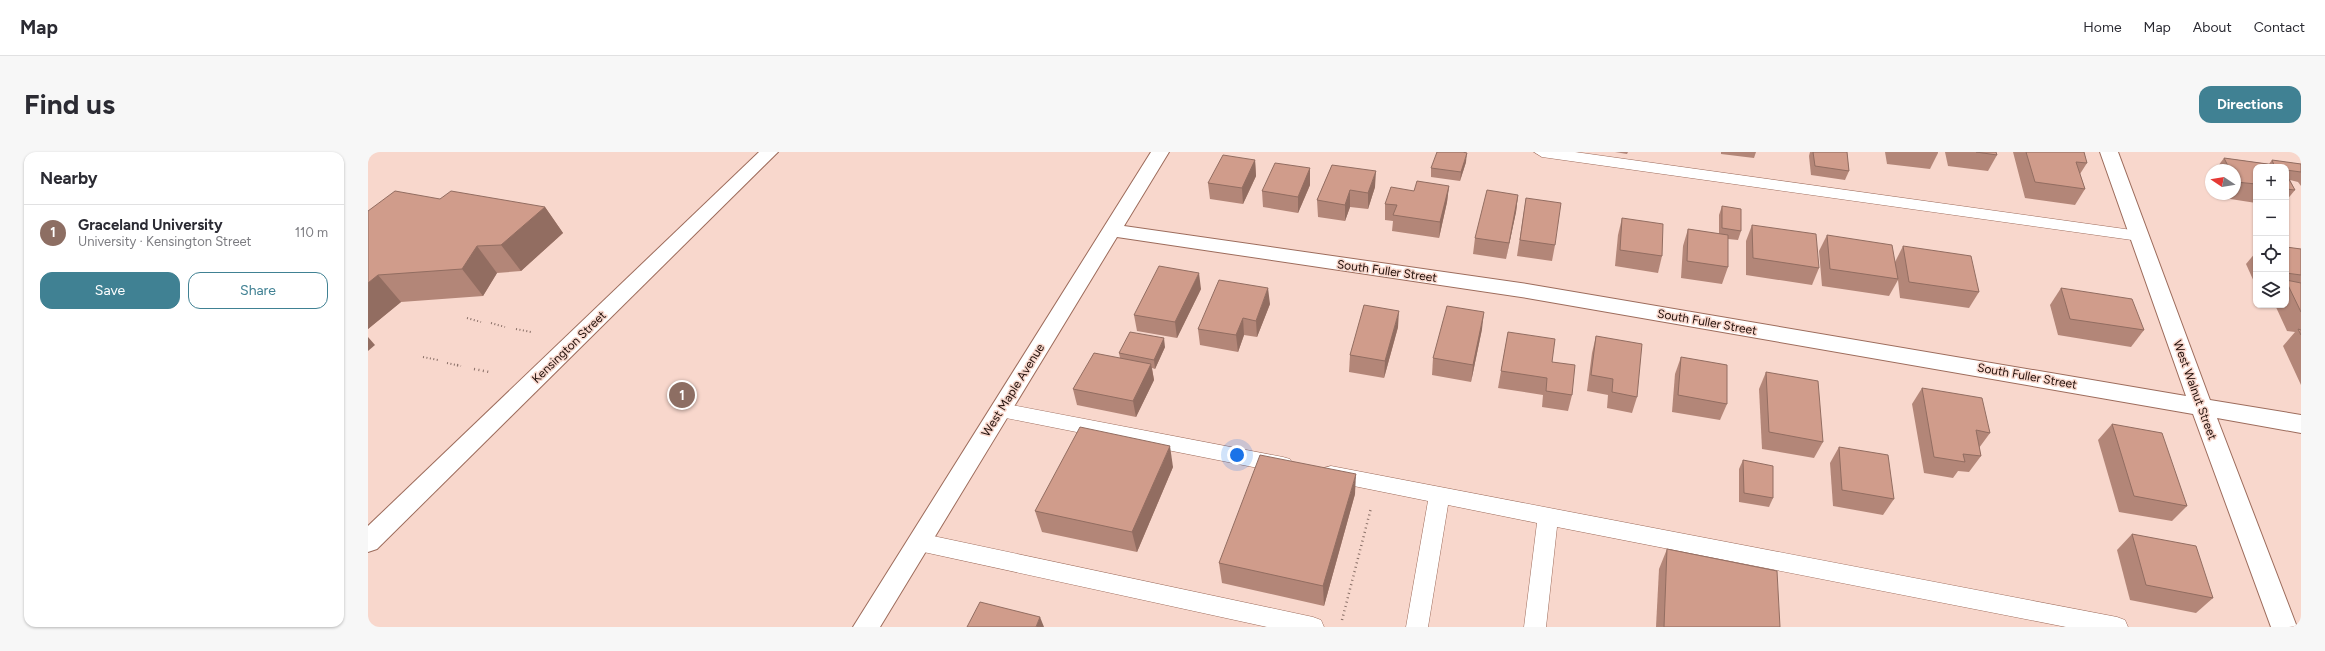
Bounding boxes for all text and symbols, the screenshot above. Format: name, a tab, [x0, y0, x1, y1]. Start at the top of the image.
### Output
text: Map	[20, 16, 58, 39]
text: Home	[2083, 19, 2122, 36]
text: Map	[2144, 19, 2171, 36]
text: About	[2193, 19, 2232, 36]
text: Contact	[2254, 19, 2305, 36]
button: Directions	[2199, 86, 2301, 123]
text: Find us	[24, 87, 115, 121]
north arrow	[2205, 164, 2241, 200]
map controls	[2253, 164, 2289, 308]
button: +	[2253, 164, 2289, 200]
text: Nearby	[40, 168, 98, 188]
button: −	[2253, 200, 2289, 236]
text: Graceland University	[78, 216, 223, 234]
text: 1	[50, 225, 56, 240]
text: 110 m	[295, 225, 328, 240]
text: University · Kensington Street	[78, 234, 252, 249]
button: locate	[2253, 236, 2289, 272]
street label: South Fuller Street	[1336, 257, 1438, 285]
button: Save	[40, 272, 180, 309]
button: Share	[188, 272, 328, 309]
button: layers	[2253, 272, 2289, 308]
street label: South Fuller Street	[1656, 306, 1758, 338]
street label: Kensington Street	[529, 308, 609, 386]
street label: West Walnut Street	[2170, 338, 2220, 442]
street label: West Maple Avenue	[979, 341, 1047, 439]
street label: South Fuller Street	[1976, 360, 2078, 392]
pin: 1	[669, 380, 695, 410]
your location	[1227, 445, 1247, 465]

